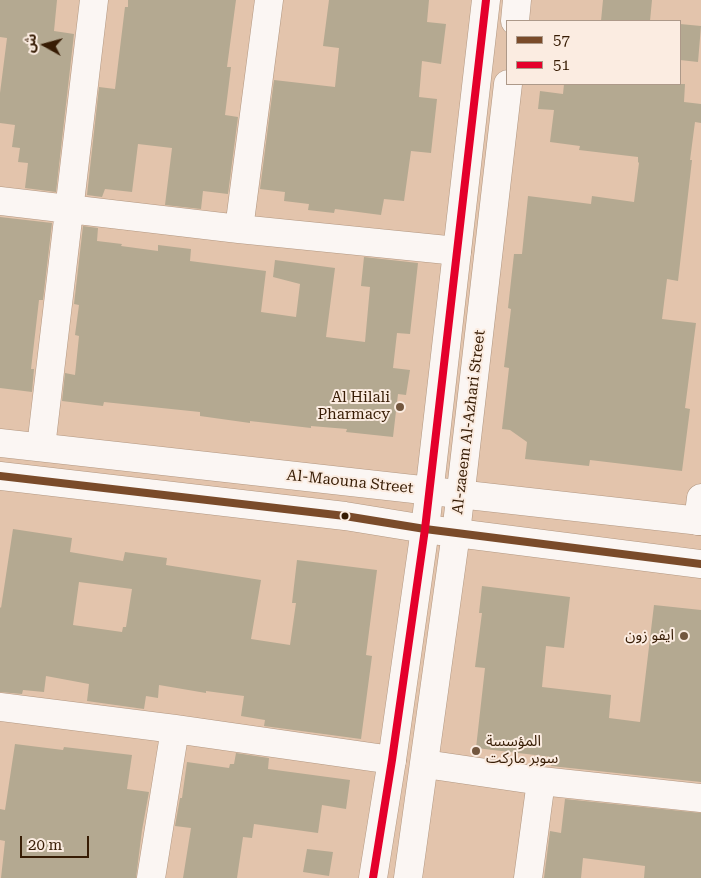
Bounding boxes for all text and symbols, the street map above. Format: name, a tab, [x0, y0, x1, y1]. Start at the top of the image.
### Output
north arrow	[20, 20, 70, 70]
legend	[506, 20, 681, 85]
text: 57	[553, 31, 570, 49]
text: ش	[21, 33, 39, 54]
text: 51	[553, 56, 570, 74]
street label: Al-zaeem Al-Azhari Street	[449, 329, 489, 515]
place label: Al Hilali Pharmacy	[317, 389, 390, 424]
marker: Al Hilali Pharmacy	[394, 401, 406, 413]
street label: Al-Maouna Street	[286, 466, 414, 498]
unlabelled marker	[340, 511, 350, 521]
place label: ايفو زون	[625, 627, 674, 645]
marker: ايفو زون	[678, 630, 690, 642]
place label: المؤسسة سوبر ماركت	[486, 733, 558, 768]
marker: المؤسسة سوبر ماركت	[470, 745, 482, 757]
scale bar	[22, 826, 91, 858]
text: 20 m	[28, 836, 62, 854]

